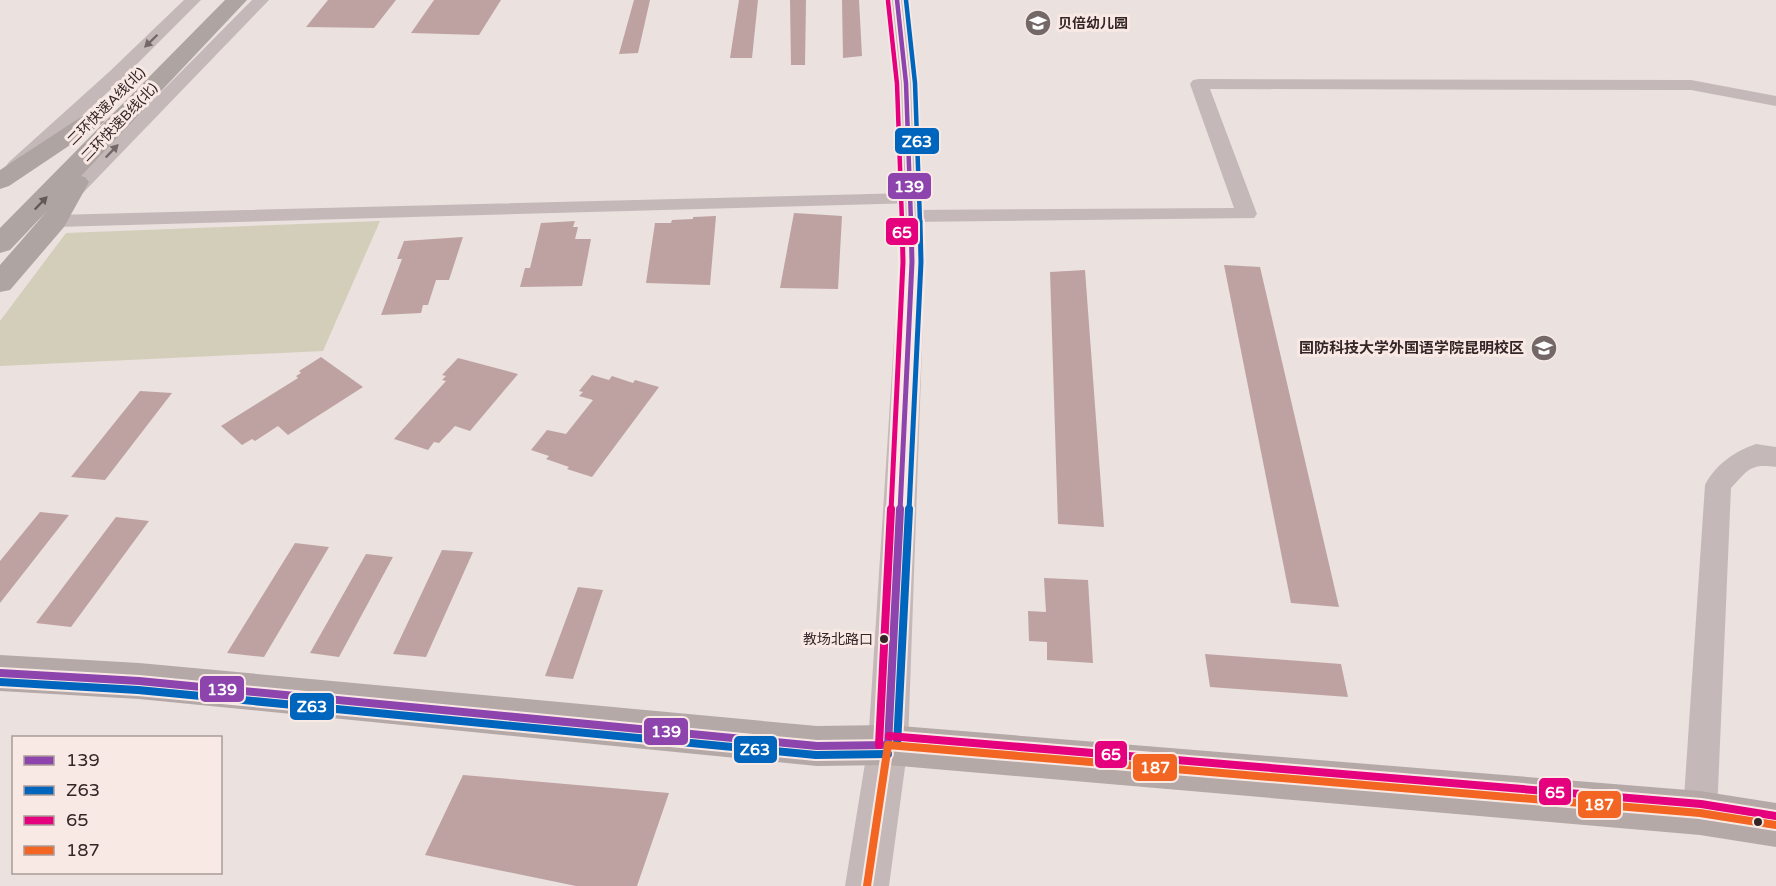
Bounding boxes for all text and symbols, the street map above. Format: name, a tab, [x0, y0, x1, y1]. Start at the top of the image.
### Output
school or university icon: 贝倍幼儿园	[1023, 8, 1053, 38]
place label: 贝倍幼儿园	[1058, 15, 1128, 32]
one-way arrow	[144, 33, 158, 47]
street label: 二环快速A线(北)	[64, 64, 149, 149]
street label: 二环快速B线(北)	[78, 80, 161, 165]
line badge: Z63	[894, 127, 940, 155]
text: Z63	[902, 132, 932, 152]
one-way arrow	[105, 144, 119, 158]
line badge: 139	[887, 172, 932, 200]
text: 139	[894, 177, 924, 197]
one-way arrow	[33, 196, 47, 210]
line badge: 65	[885, 217, 919, 246]
text: 65	[892, 223, 912, 243]
school or university icon: 国防科技大学外国语学院昆明校区	[1529, 333, 1559, 363]
place label: 国防科技大学外国语学院昆明校区	[1299, 339, 1524, 357]
place label: 教场北路口	[803, 631, 873, 648]
marker: 教场北路口	[878, 633, 890, 645]
line badge: 139	[199, 675, 245, 703]
text: 139	[207, 680, 237, 700]
line badge: Z63	[289, 692, 335, 721]
text: Z63	[297, 697, 327, 717]
line badge: 139	[643, 717, 689, 746]
text: 139	[651, 722, 681, 742]
line badge: Z63	[733, 735, 778, 764]
legend	[12, 736, 222, 874]
text: Z63	[740, 740, 770, 760]
line badge: 65	[1094, 740, 1128, 769]
text: 65	[1101, 745, 1121, 765]
text: 139	[66, 749, 100, 771]
line badge: 187	[1132, 753, 1178, 782]
text: 187	[1140, 758, 1170, 778]
line badge: 65	[1538, 777, 1572, 806]
text: Z63	[66, 779, 100, 801]
text: 65	[1545, 783, 1565, 803]
line badge: 187	[1577, 790, 1622, 819]
text: 187	[1584, 795, 1614, 815]
text: 65	[66, 809, 89, 831]
unlabelled marker	[1752, 816, 1764, 828]
text: 187	[66, 839, 100, 861]

